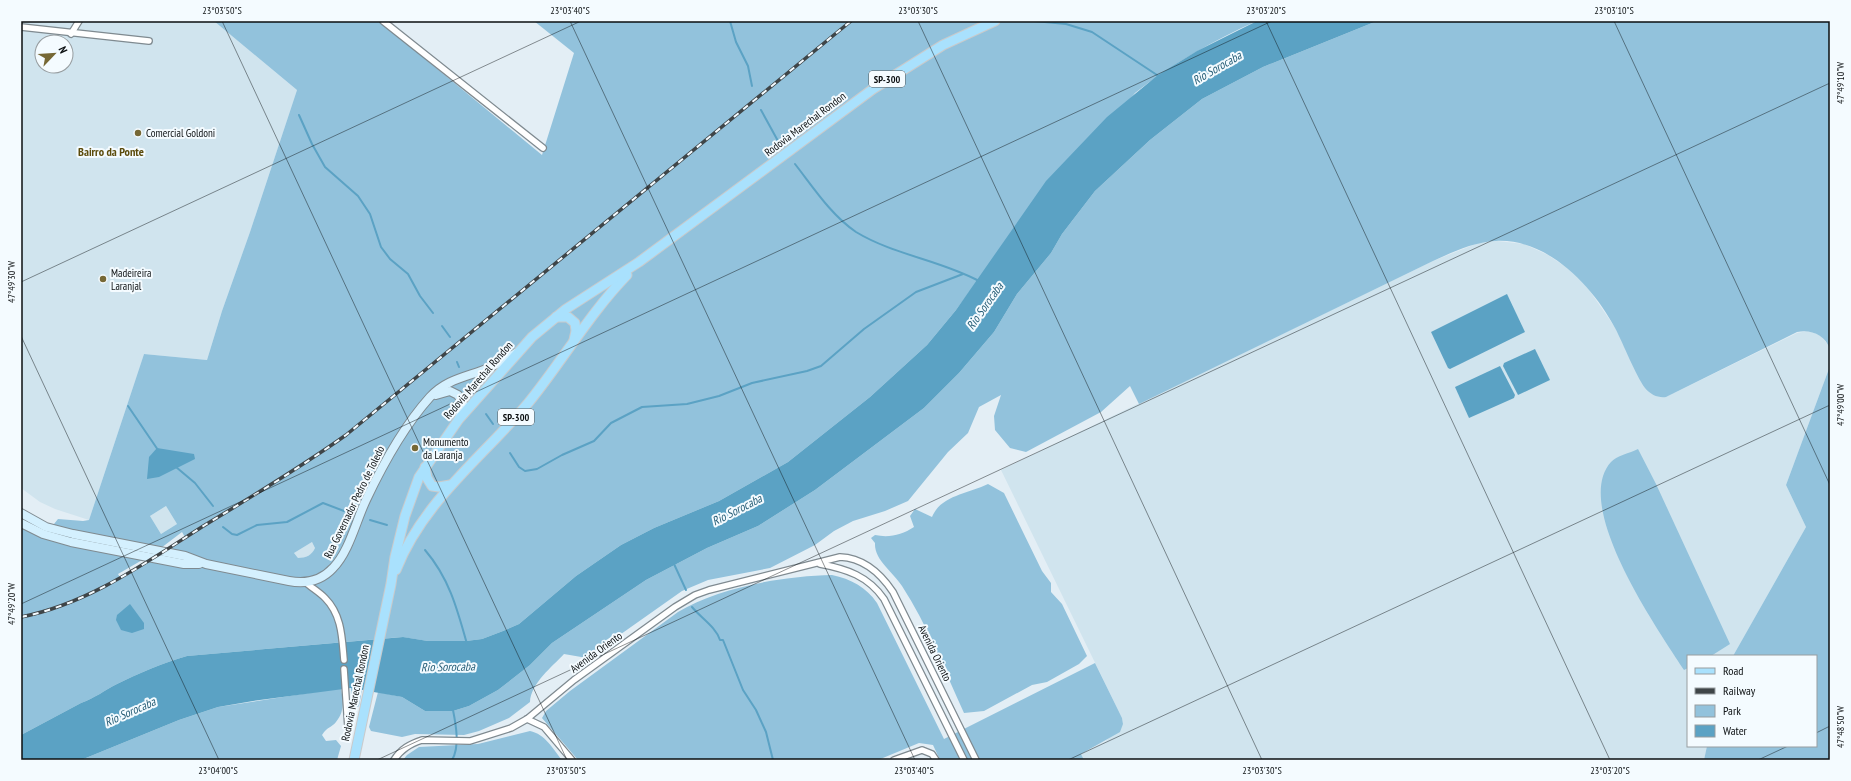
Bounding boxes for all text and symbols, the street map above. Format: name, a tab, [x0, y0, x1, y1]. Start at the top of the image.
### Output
text: 23°03'50"S	[202, 4, 242, 17]
text: 23°03'40"S	[550, 4, 590, 17]
text: 23°03'30"S	[898, 4, 938, 17]
text: 23°03'20"S	[1246, 4, 1286, 17]
text: 23°03'10"S	[1594, 4, 1634, 17]
north arrow	[34, 34, 74, 74]
text: N	[55, 44, 71, 55]
water label: Rio Sorocaba	[1190, 47, 1245, 88]
text: 47°49'10"W	[1834, 62, 1847, 104]
road number: SP-300	[869, 71, 905, 87]
street label: Rodovia Marechal Rondon	[762, 89, 849, 159]
place label: Comercial Goldoni	[146, 126, 215, 140]
marker: Comercial Goldoni	[133, 128, 143, 138]
district label: Bairro da Ponte	[78, 144, 144, 159]
text: 47°49'30"W	[5, 261, 18, 303]
place label: Madeireira Laranjal	[111, 266, 151, 293]
marker: Madeireira Laranjal	[98, 274, 108, 284]
water label: Rio Sorocaba	[963, 278, 1007, 332]
street label: Rodovia Marechal Rondon	[441, 338, 516, 422]
text: 47°49'00"W	[1834, 384, 1847, 426]
road number: SP-300	[498, 409, 534, 425]
place label: Monumento da Laranja	[423, 435, 469, 462]
street label: Rua Governador Pedro de Toledo	[321, 443, 387, 560]
marker: Monumento da Laranja	[410, 443, 420, 453]
water label: Rio Sorocaba	[709, 490, 765, 528]
text: 47°49'20"W	[5, 583, 18, 625]
street label: Avenida Oriento	[915, 623, 955, 684]
street label: Avenida Oriento	[567, 628, 625, 676]
street label: Rodovia Marechal Rondon	[338, 643, 372, 742]
legend	[1687, 655, 1817, 747]
water label: Rio Sorocaba	[421, 659, 476, 674]
text: Road	[1723, 663, 1743, 678]
text: Railway	[1723, 683, 1756, 698]
water label: Rio Sorocaba	[102, 693, 159, 729]
text: Park	[1723, 703, 1741, 718]
text: 47°48'50"W	[1834, 706, 1847, 748]
text: Water	[1723, 723, 1748, 738]
text: 23°04'00"S	[198, 764, 238, 777]
text: 23°03'50"S	[546, 764, 586, 777]
text: 23°03'40"S	[894, 764, 934, 777]
text: 23°03'30"S	[1242, 764, 1282, 777]
text: 23°03'20"S	[1590, 764, 1630, 777]

